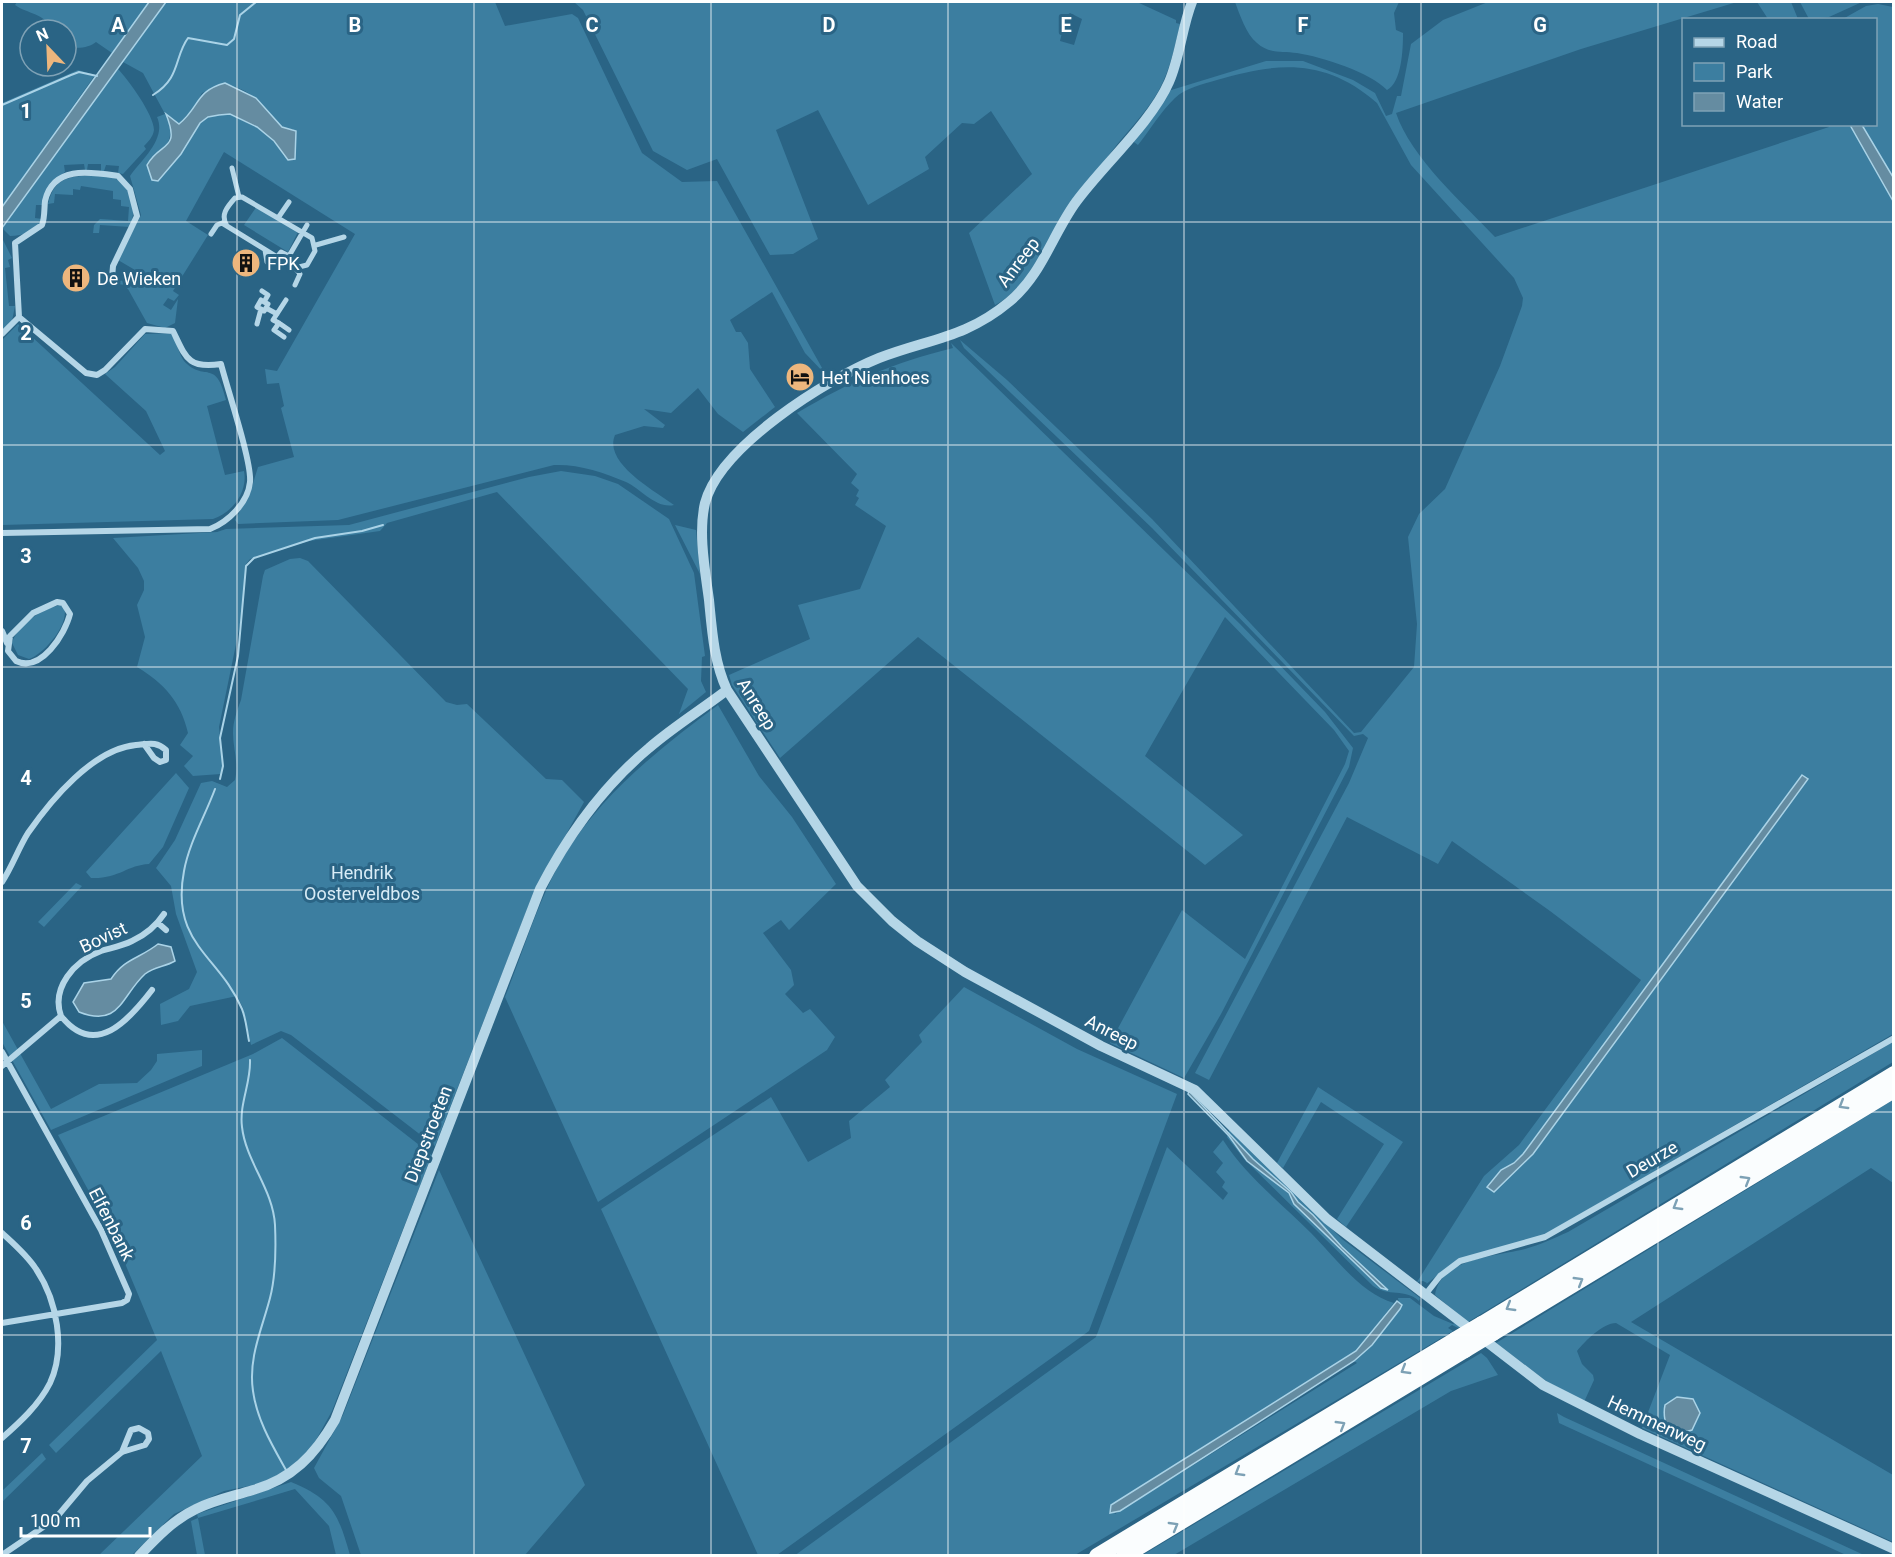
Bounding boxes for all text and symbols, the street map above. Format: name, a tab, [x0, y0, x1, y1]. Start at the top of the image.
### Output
text: A	[111, 13, 125, 37]
text: B	[349, 13, 361, 37]
text: C	[585, 13, 599, 37]
text: D	[823, 13, 836, 37]
text: E	[1060, 13, 1072, 37]
text: F	[1298, 13, 1309, 37]
text: G	[1533, 13, 1547, 37]
north arrow	[18, 18, 78, 78]
legend	[1682, 18, 1877, 126]
text: N	[33, 24, 51, 46]
text: Road	[1736, 31, 1777, 52]
text: Park	[1736, 61, 1773, 82]
text: Water	[1736, 91, 1783, 112]
text: 1	[20, 99, 32, 123]
street label: Anreep	[993, 233, 1043, 291]
building icon: FPK	[230, 247, 262, 279]
place label: FPK	[267, 253, 300, 274]
building icon: De Wieken	[60, 262, 92, 294]
place label: De Wieken	[97, 268, 181, 289]
text: 2	[20, 321, 32, 345]
hotel icon: Het Nienhoes	[784, 361, 816, 393]
place label: Het Nienhoes	[821, 367, 929, 388]
text: 3	[20, 544, 32, 568]
street label: Anreep	[733, 674, 781, 734]
text: 4	[20, 766, 32, 790]
park label: Hendrik Oosterveldbos	[304, 862, 420, 904]
street label: Bovist	[76, 917, 130, 957]
text: 5	[20, 989, 32, 1013]
street label: Anreep	[1082, 1010, 1142, 1054]
street label: Diepstroeten	[400, 1083, 456, 1185]
one-way arrow	[1839, 1097, 1849, 1109]
street label: Deurze	[1623, 1136, 1681, 1182]
one-way arrow	[1740, 1175, 1750, 1187]
street label: Elfenbank	[85, 1184, 140, 1265]
one-way arrow	[1673, 1198, 1683, 1210]
text: 6	[20, 1211, 32, 1235]
one-way arrow	[1573, 1276, 1583, 1288]
one-way arrow	[1506, 1299, 1516, 1311]
one-way arrow	[1401, 1363, 1411, 1375]
street label: Hemmenweg	[1604, 1391, 1710, 1455]
one-way arrow	[1335, 1421, 1345, 1432]
text: 7	[20, 1434, 32, 1458]
one-way arrow	[1235, 1465, 1245, 1477]
scale bar	[21, 1500, 150, 1538]
text: 100 m	[30, 1510, 81, 1531]
one-way arrow	[1168, 1522, 1178, 1533]

